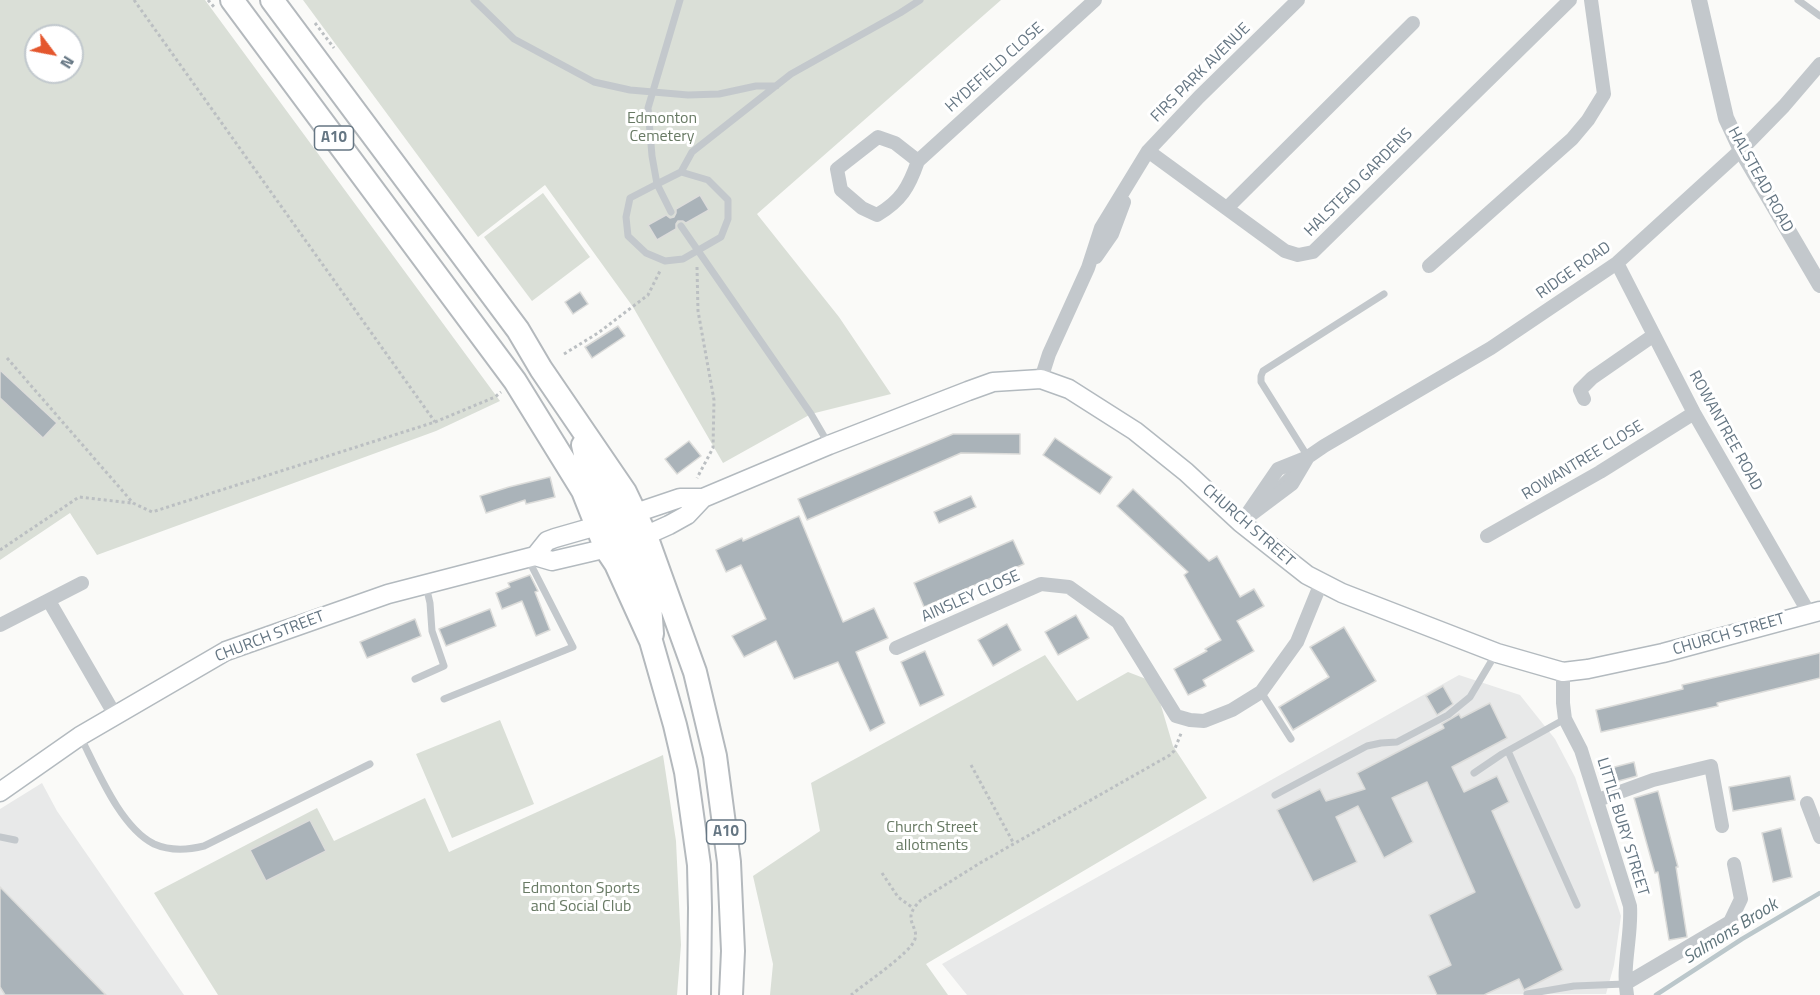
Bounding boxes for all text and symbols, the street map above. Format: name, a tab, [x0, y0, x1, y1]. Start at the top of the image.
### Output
street label: HYDEFIELD CLOSE	[942, 19, 1048, 117]
street label: FIRS PARK AVENUE	[1147, 19, 1255, 127]
north arrow	[24, 24, 84, 84]
text: N	[54, 51, 81, 74]
park label: Edmonton Cemetery	[627, 109, 697, 147]
street label: HALSTEAD ROAD	[1723, 124, 1797, 236]
street label: HALSTEAD GARDENS	[1301, 125, 1417, 241]
road number: A10	[314, 126, 354, 150]
street label: RIDGE ROAD	[1533, 238, 1615, 304]
street label: ROWANTREE ROAD	[1684, 368, 1766, 494]
street label: ROWANTREE CLOSE	[1519, 417, 1647, 505]
street label: CHURCH STREET	[1198, 481, 1298, 571]
street label: AINSLEY CLOSE	[919, 567, 1023, 627]
street label: CHURCH STREET	[213, 607, 327, 667]
street label: CHURCH STREET	[1671, 610, 1787, 660]
street label: LITTLE BURY STREET	[1592, 756, 1652, 898]
park label: Church Street allotments	[886, 818, 978, 856]
road number: A10	[706, 820, 746, 844]
park label: Edmonton Sports and Social Club	[522, 879, 640, 917]
water label: Salmons Brook	[1680, 894, 1782, 970]

